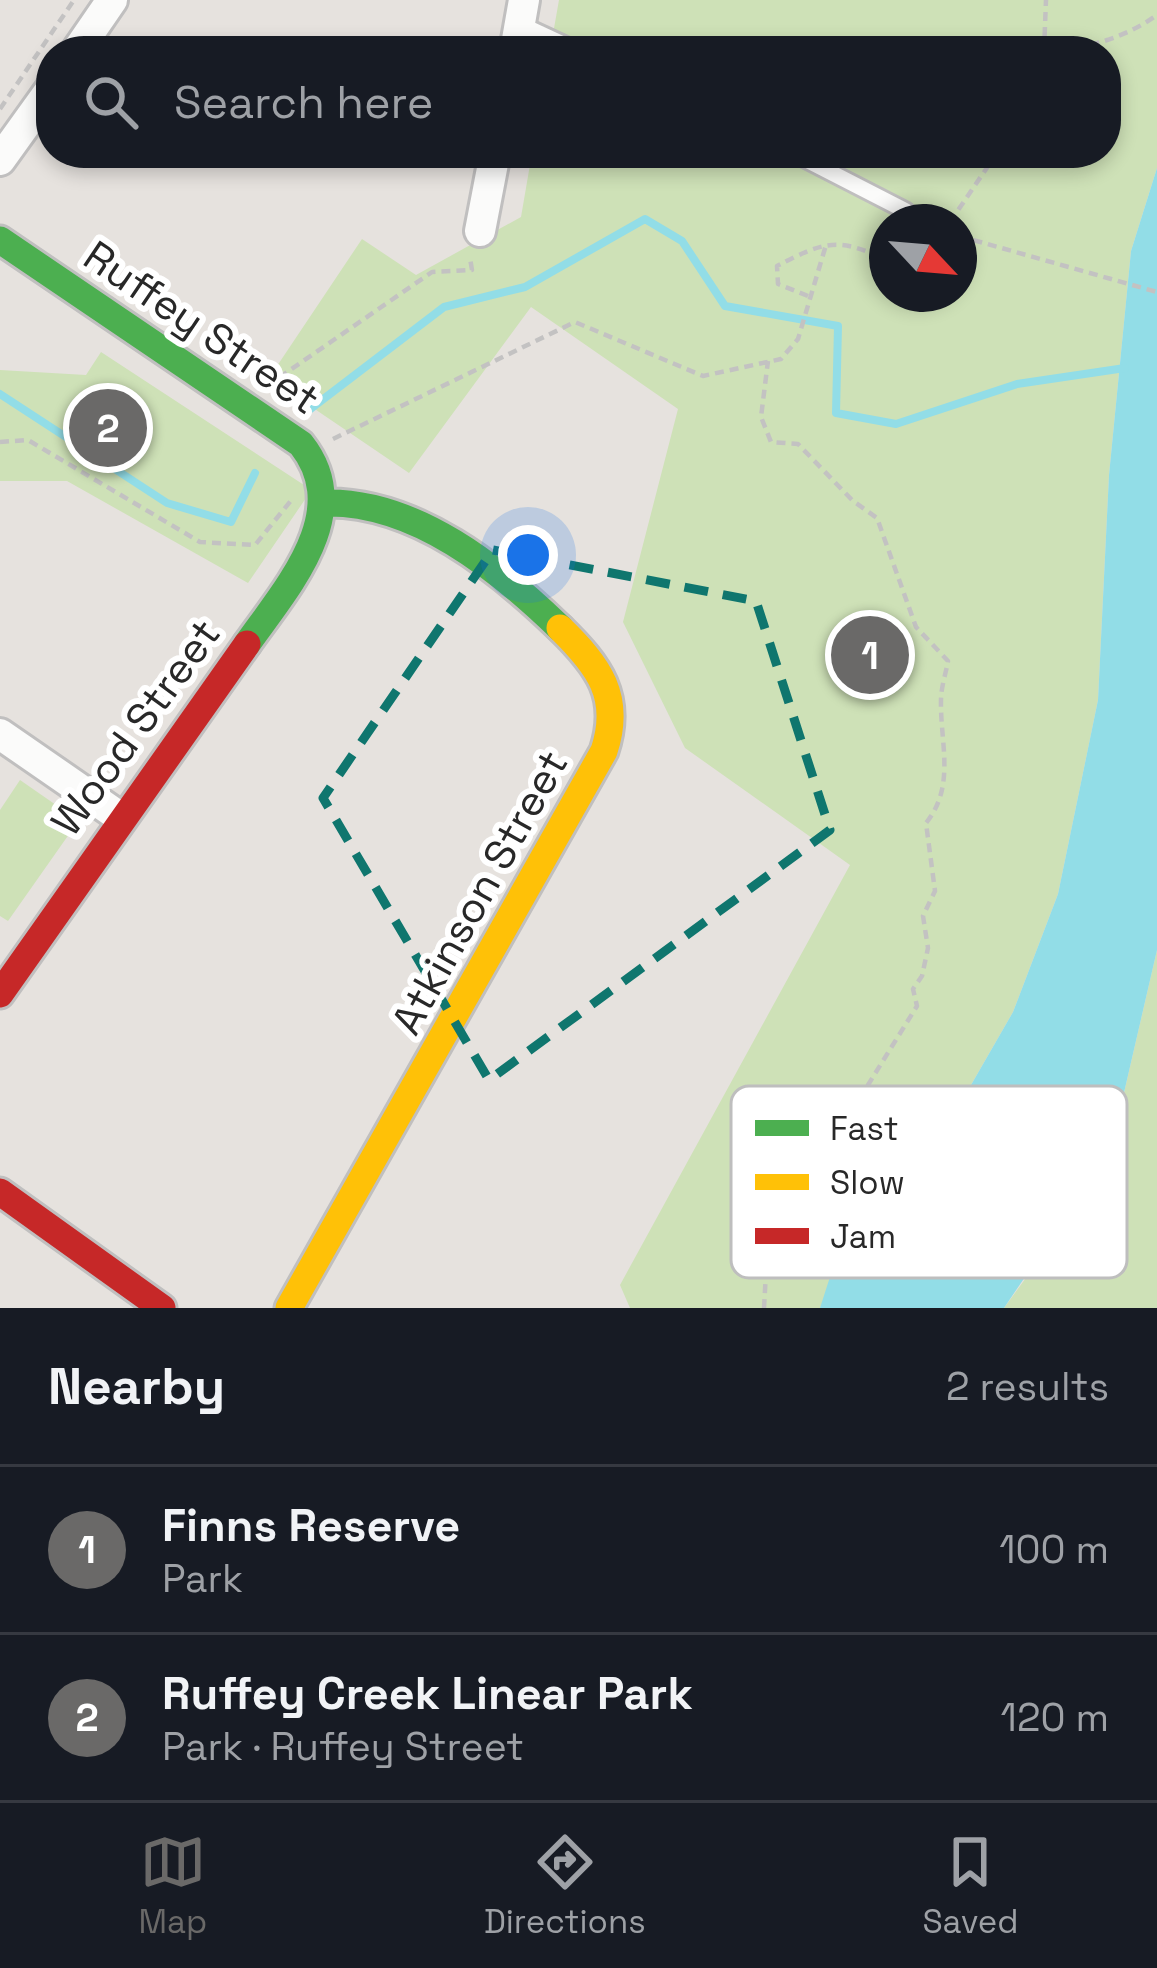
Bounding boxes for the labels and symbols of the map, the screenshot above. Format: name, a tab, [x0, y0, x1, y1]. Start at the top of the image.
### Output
north arrow	[869, 204, 977, 312]
street label: Ruffey Street	[74, 229, 330, 426]
pin: 2	[69, 383, 147, 473]
your location	[498, 525, 558, 585]
street label: Wood Street	[39, 609, 232, 846]
pin: 1	[831, 610, 909, 700]
street label: Atkinson Street	[380, 741, 579, 1044]
legend	[731, 1086, 1127, 1278]
text: Fast	[830, 1108, 899, 1150]
text: Slow	[830, 1162, 905, 1204]
text: Jam	[830, 1216, 896, 1258]

